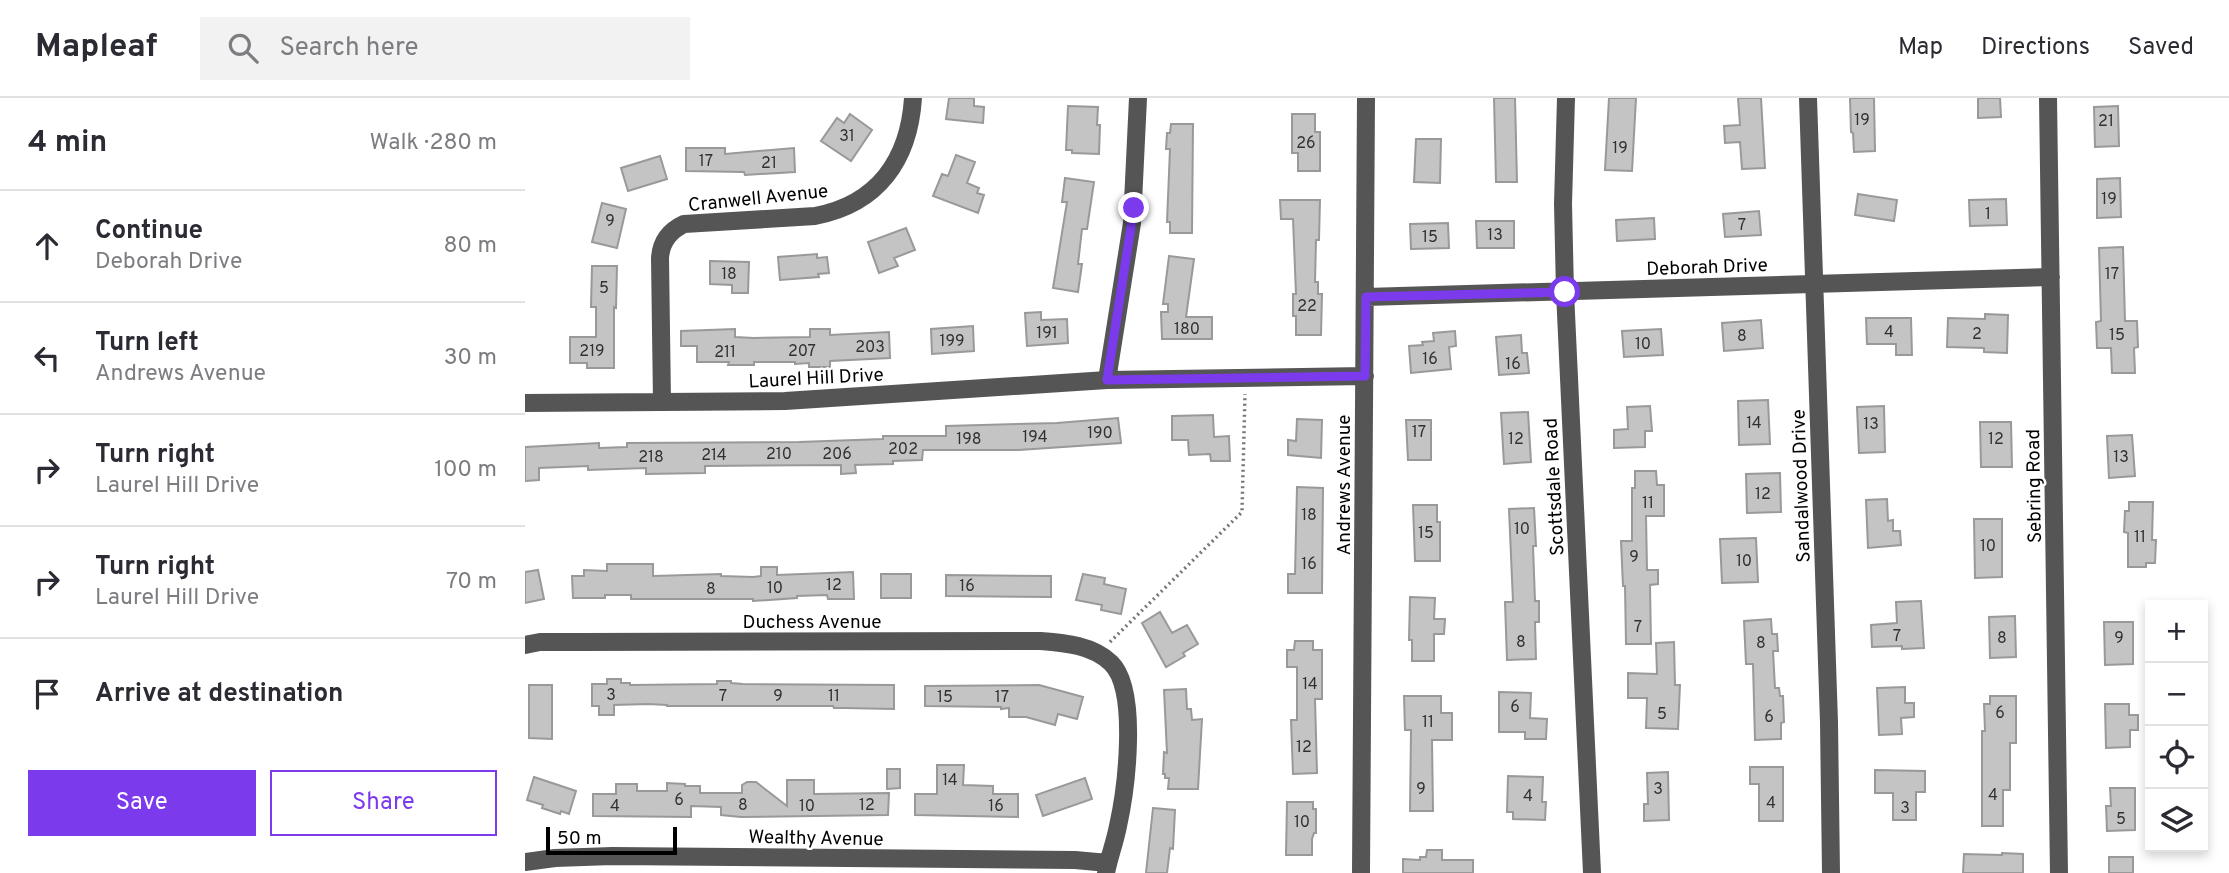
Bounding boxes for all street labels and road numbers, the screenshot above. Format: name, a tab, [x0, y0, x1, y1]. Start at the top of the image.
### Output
street label: Cranwell Avenue	[687, 180, 830, 218]
street label: Deborah Drive	[1646, 254, 1768, 282]
street label: Laurel Hill Drive	[748, 363, 884, 395]
street label: Sandalwood Drive	[1787, 409, 1817, 563]
street label: Andrews Avenue	[1333, 414, 1357, 556]
street label: Scottsdale Road	[1539, 417, 1571, 556]
street label: Sebring Road	[2022, 429, 2048, 543]
street label: Duchess Avenue	[742, 611, 882, 635]
street label: Wealthy Avenue	[748, 826, 884, 852]

